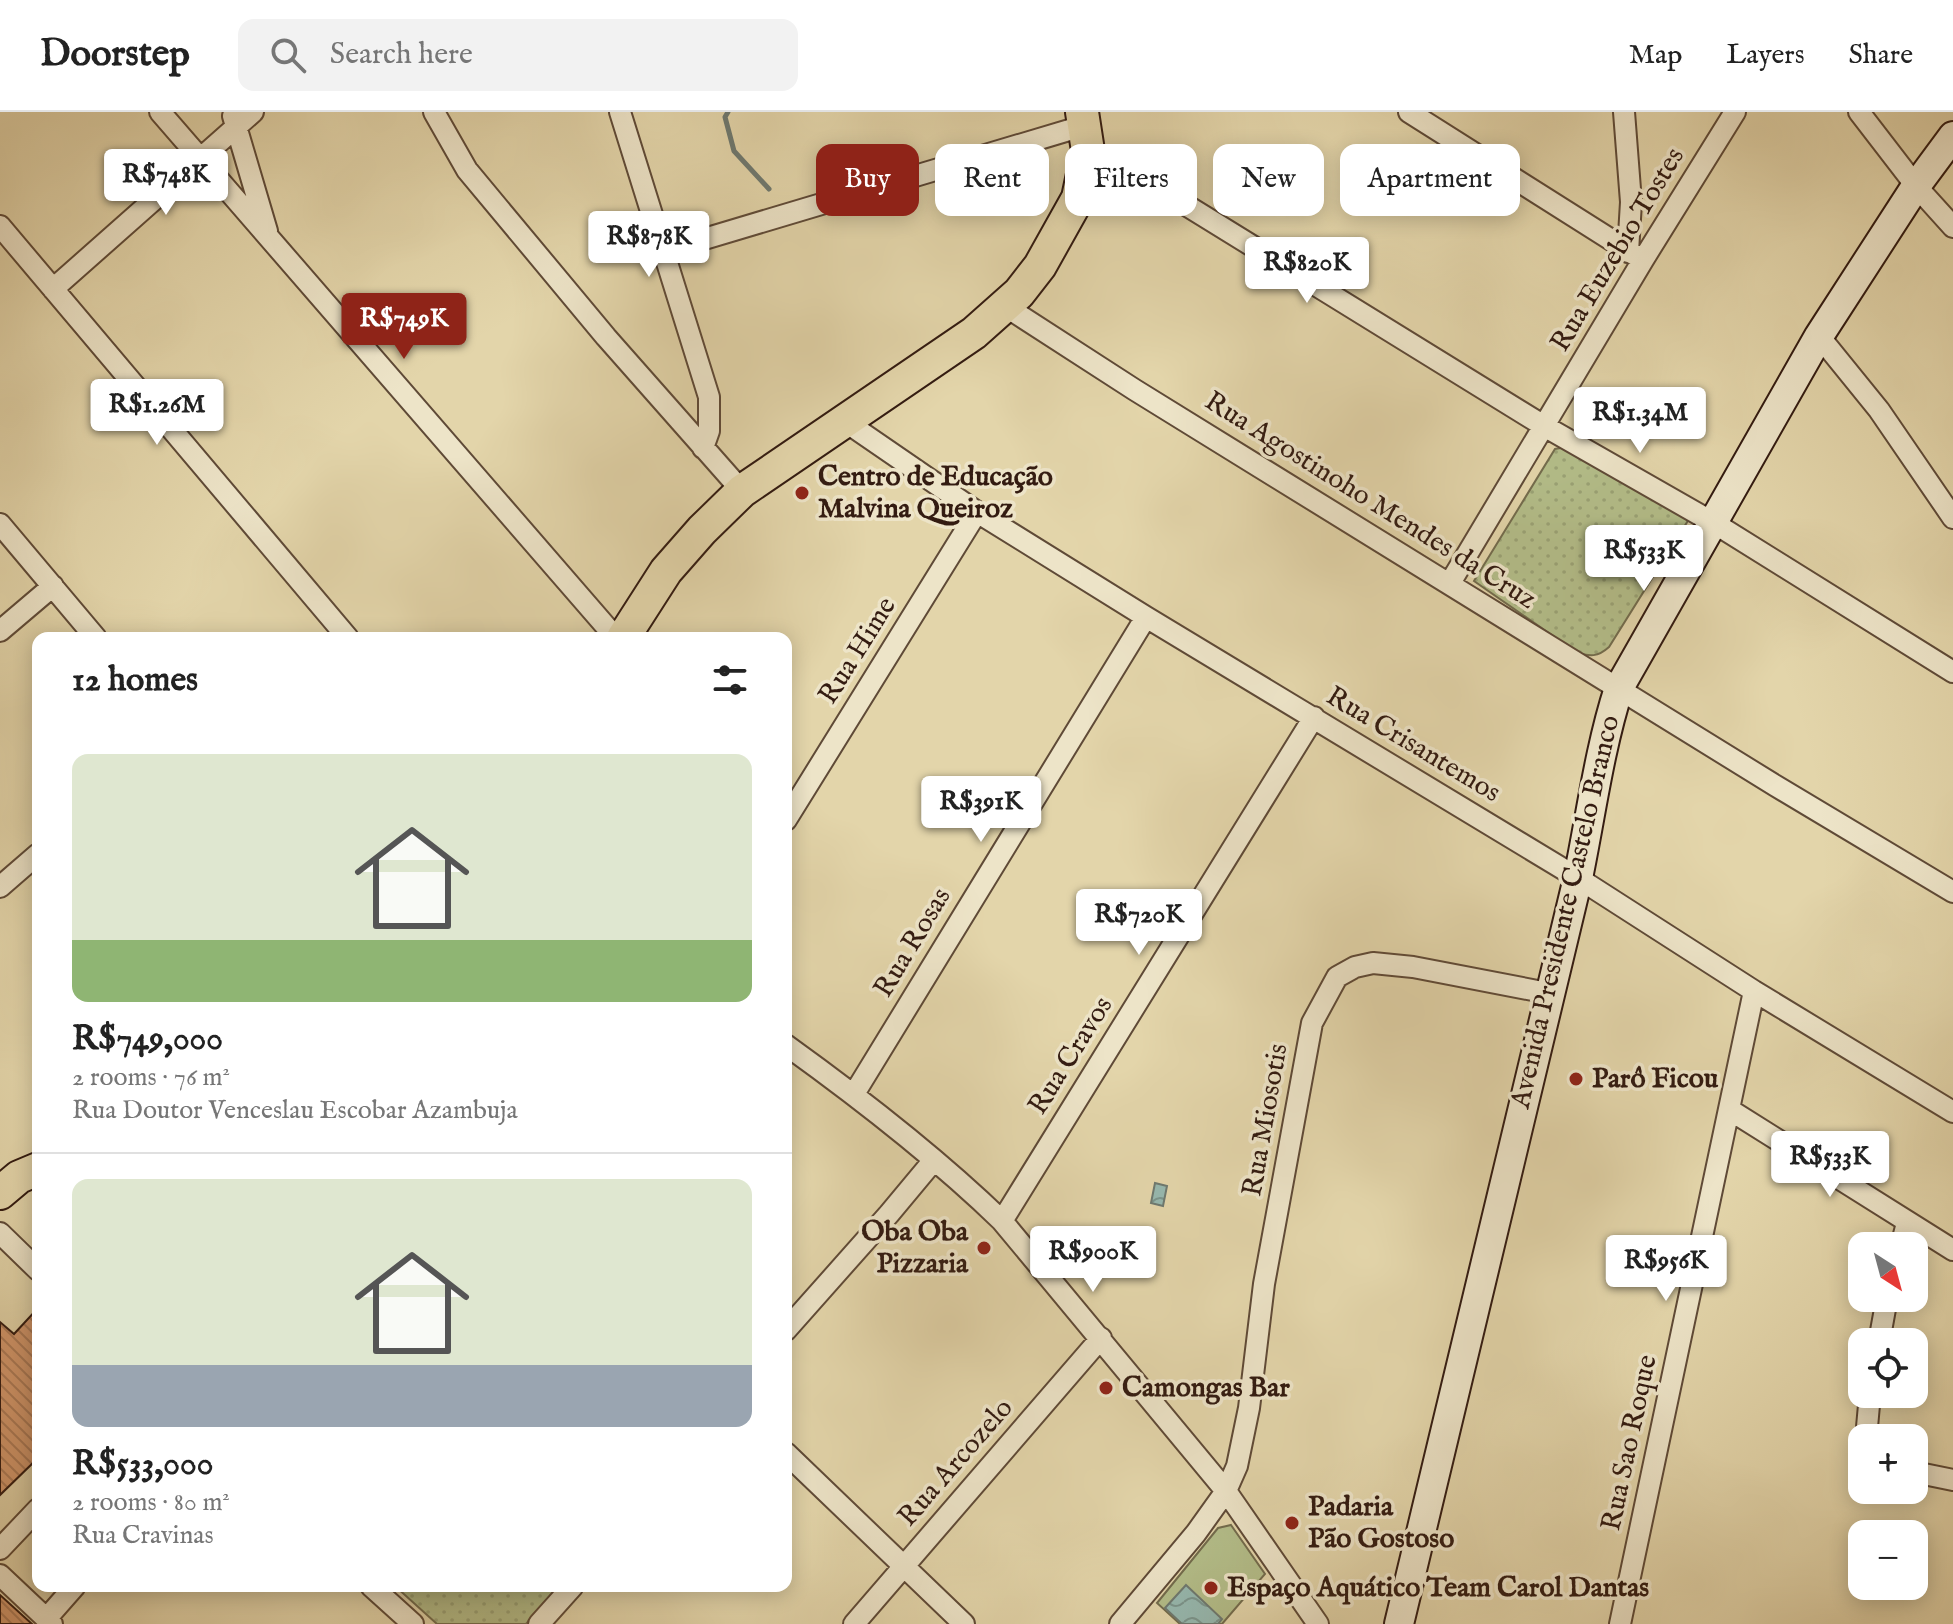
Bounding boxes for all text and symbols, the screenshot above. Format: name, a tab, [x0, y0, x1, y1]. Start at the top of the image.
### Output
search box	[238, 19, 798, 91]
text: Doorstep	[40, 31, 190, 79]
icon: search	[266, 33, 310, 77]
text: Search here	[330, 36, 473, 74]
text: Map	[1629, 38, 1682, 73]
text: Layers	[1726, 38, 1805, 73]
text: Share	[1849, 38, 1913, 73]
street label: Rua Euzebio Tostes	[1543, 141, 1693, 359]
chip: Buy	[816, 144, 919, 216]
chip: Rent	[935, 144, 1049, 216]
chip: Filters	[1065, 144, 1197, 216]
chip: New	[1213, 144, 1324, 216]
chip: Apartment	[1340, 144, 1520, 216]
pin: R$748K	[101, 149, 231, 217]
text: R$748K	[122, 158, 210, 191]
pin: R$878K	[584, 211, 714, 279]
text: R$878K	[606, 220, 692, 253]
pin: R$820K	[1242, 237, 1372, 305]
text: R$820K	[1263, 246, 1351, 279]
pin: R$749K	[339, 293, 469, 361]
text: R$749K	[359, 302, 449, 335]
pin: R$1.26M	[83, 379, 231, 447]
street label: Rua Agostinoho Mendes da Cruz	[1198, 384, 1542, 618]
pin: R$1.34M	[1566, 387, 1714, 455]
text: R$1.26M	[109, 388, 205, 421]
text: R$1.34M	[1592, 396, 1688, 429]
place label: Centro de Educação Malvina Queiroz	[818, 460, 1053, 527]
marker: Centro de Educação Malvina Queiroz	[793, 484, 811, 502]
pin: R$533K	[1579, 525, 1709, 593]
text: R$533K	[1603, 534, 1685, 567]
street label: Rua Hime	[811, 591, 905, 711]
icon: filters	[708, 658, 752, 702]
text: 12 homes	[72, 659, 198, 702]
street label: Rua Crisantemos	[1319, 679, 1507, 811]
street label: Avenida Presidente Castelo Branco	[1503, 712, 1628, 1113]
pin: R$391K	[916, 776, 1046, 844]
text: R$391K	[939, 785, 1023, 818]
icon: home	[340, 806, 484, 950]
street label: Rua Rosas	[867, 882, 959, 1004]
pin: R$720K	[1074, 889, 1204, 957]
text: R$720K	[1094, 898, 1184, 931]
street label: Rua Cravos	[1021, 990, 1121, 1122]
text: R$749,000	[72, 1018, 223, 1061]
street label: Rua Miosotis	[1235, 1041, 1297, 1199]
text: 2 rooms · 76 m²	[72, 1061, 230, 1094]
place label: Parô Ficou	[1592, 1062, 1719, 1097]
marker: Parô Ficou	[1567, 1070, 1585, 1088]
text: Rua Doutor Venceslau Escobar Azambuja	[72, 1094, 518, 1127]
pin: R$533K	[1765, 1131, 1895, 1199]
text: R$533K	[1789, 1140, 1871, 1173]
place label: Oba Oba Pizzaria	[861, 1215, 969, 1282]
pin: R$900K	[1028, 1226, 1158, 1294]
icon: home	[340, 1231, 484, 1375]
north arrow	[1848, 1232, 1928, 1312]
map controls	[1848, 1232, 1928, 1600]
text: R$900K	[1048, 1235, 1138, 1268]
pin: R$956K	[1601, 1235, 1731, 1303]
marker: Oba Oba Pizzaria	[975, 1239, 993, 1257]
text: R$956K	[1624, 1244, 1708, 1277]
button: locate	[1848, 1328, 1928, 1408]
street label: Rua Sao Roque	[1594, 1352, 1666, 1534]
place label: Camongas Bar	[1122, 1371, 1290, 1406]
marker: Camongas Bar	[1097, 1379, 1115, 1397]
street label: Rua Arcozelo	[891, 1392, 1021, 1534]
button: +	[1848, 1424, 1928, 1504]
text: R$533,000	[72, 1443, 213, 1486]
text: 2 rooms · 80 m²	[72, 1486, 230, 1519]
place label: Padaria Pão Gostoso	[1308, 1490, 1454, 1557]
marker: Padaria Pão Gostoso	[1283, 1514, 1301, 1532]
text: Rua Cravinas	[72, 1519, 214, 1552]
button: −	[1848, 1520, 1928, 1600]
place label: Espaço Aquático Team Carol Dantas	[1227, 1571, 1649, 1606]
marker: Espaço Aquático Team Carol Dantas	[1202, 1579, 1220, 1597]

